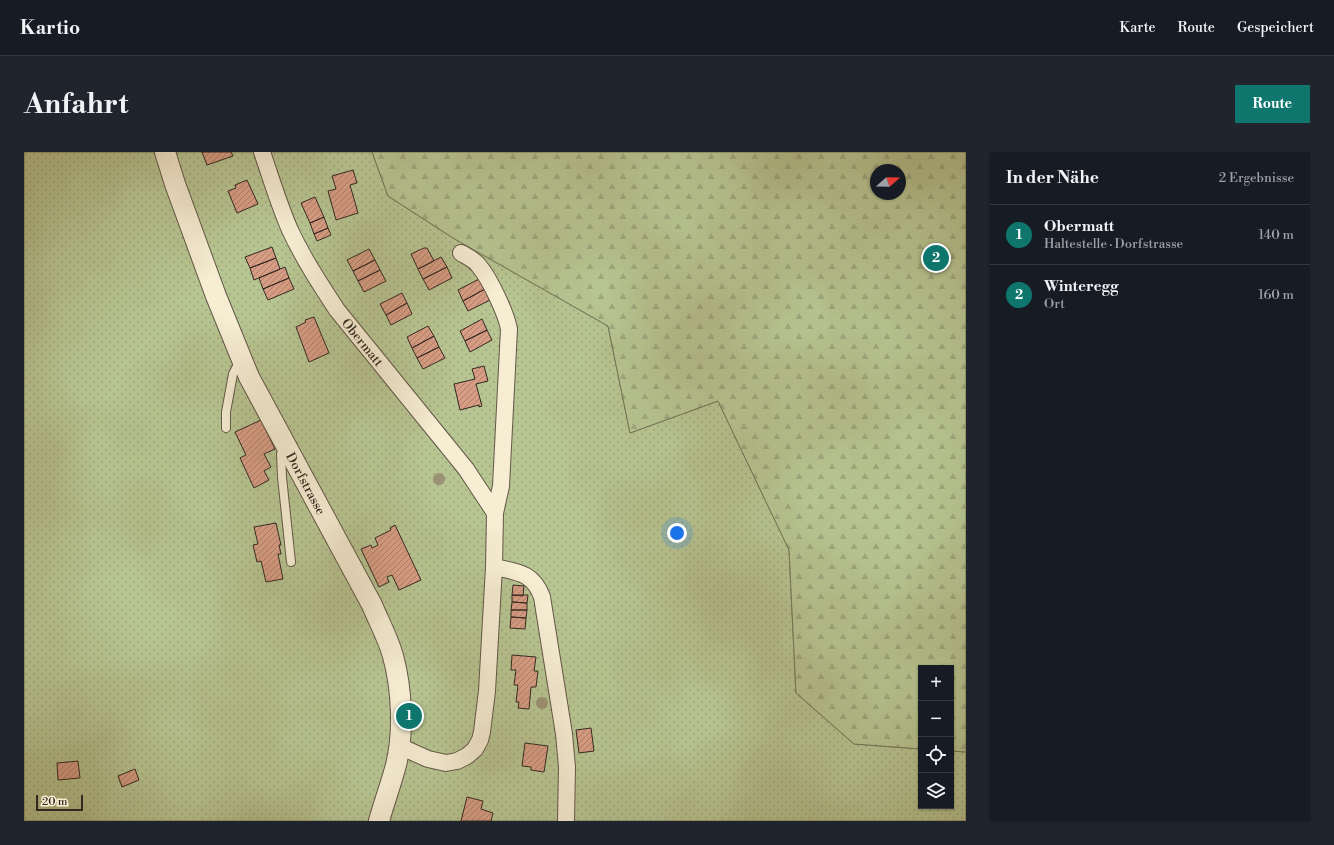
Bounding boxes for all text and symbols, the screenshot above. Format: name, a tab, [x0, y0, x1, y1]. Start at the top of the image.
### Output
text: Kartio	[20, 16, 80, 40]
text: Karte	[1119, 19, 1156, 37]
text: Route	[1178, 19, 1215, 37]
text: Gespeichert	[1237, 19, 1314, 37]
button: Route	[1235, 85, 1310, 123]
text: Anfahrt	[24, 87, 128, 122]
north arrow	[870, 164, 906, 200]
text: In der Nähe	[1006, 167, 1099, 189]
text: 2 Ergebnisse	[1219, 170, 1294, 186]
text: Obermatt	[1044, 217, 1114, 236]
text: 1	[1016, 227, 1022, 243]
text: 140 m	[1258, 227, 1294, 243]
text: Haltestelle · Dorfstrasse	[1044, 236, 1183, 252]
pin: 2	[923, 243, 949, 273]
text: Winteregg	[1044, 277, 1118, 296]
text: 2	[1015, 287, 1023, 303]
text: 160 m	[1258, 287, 1294, 303]
text: Ort	[1044, 296, 1065, 312]
street label: Obermatt	[338, 315, 387, 370]
street label: Dorfstrasse	[282, 450, 329, 518]
your location	[667, 523, 687, 543]
map controls	[918, 665, 954, 809]
button: +	[918, 665, 954, 701]
pin: 1	[396, 701, 422, 731]
button: −	[918, 701, 954, 737]
button: locate	[918, 737, 954, 773]
button: layers	[918, 773, 954, 809]
scale bar	[36, 793, 83, 812]
text: 20 m	[42, 795, 67, 809]

